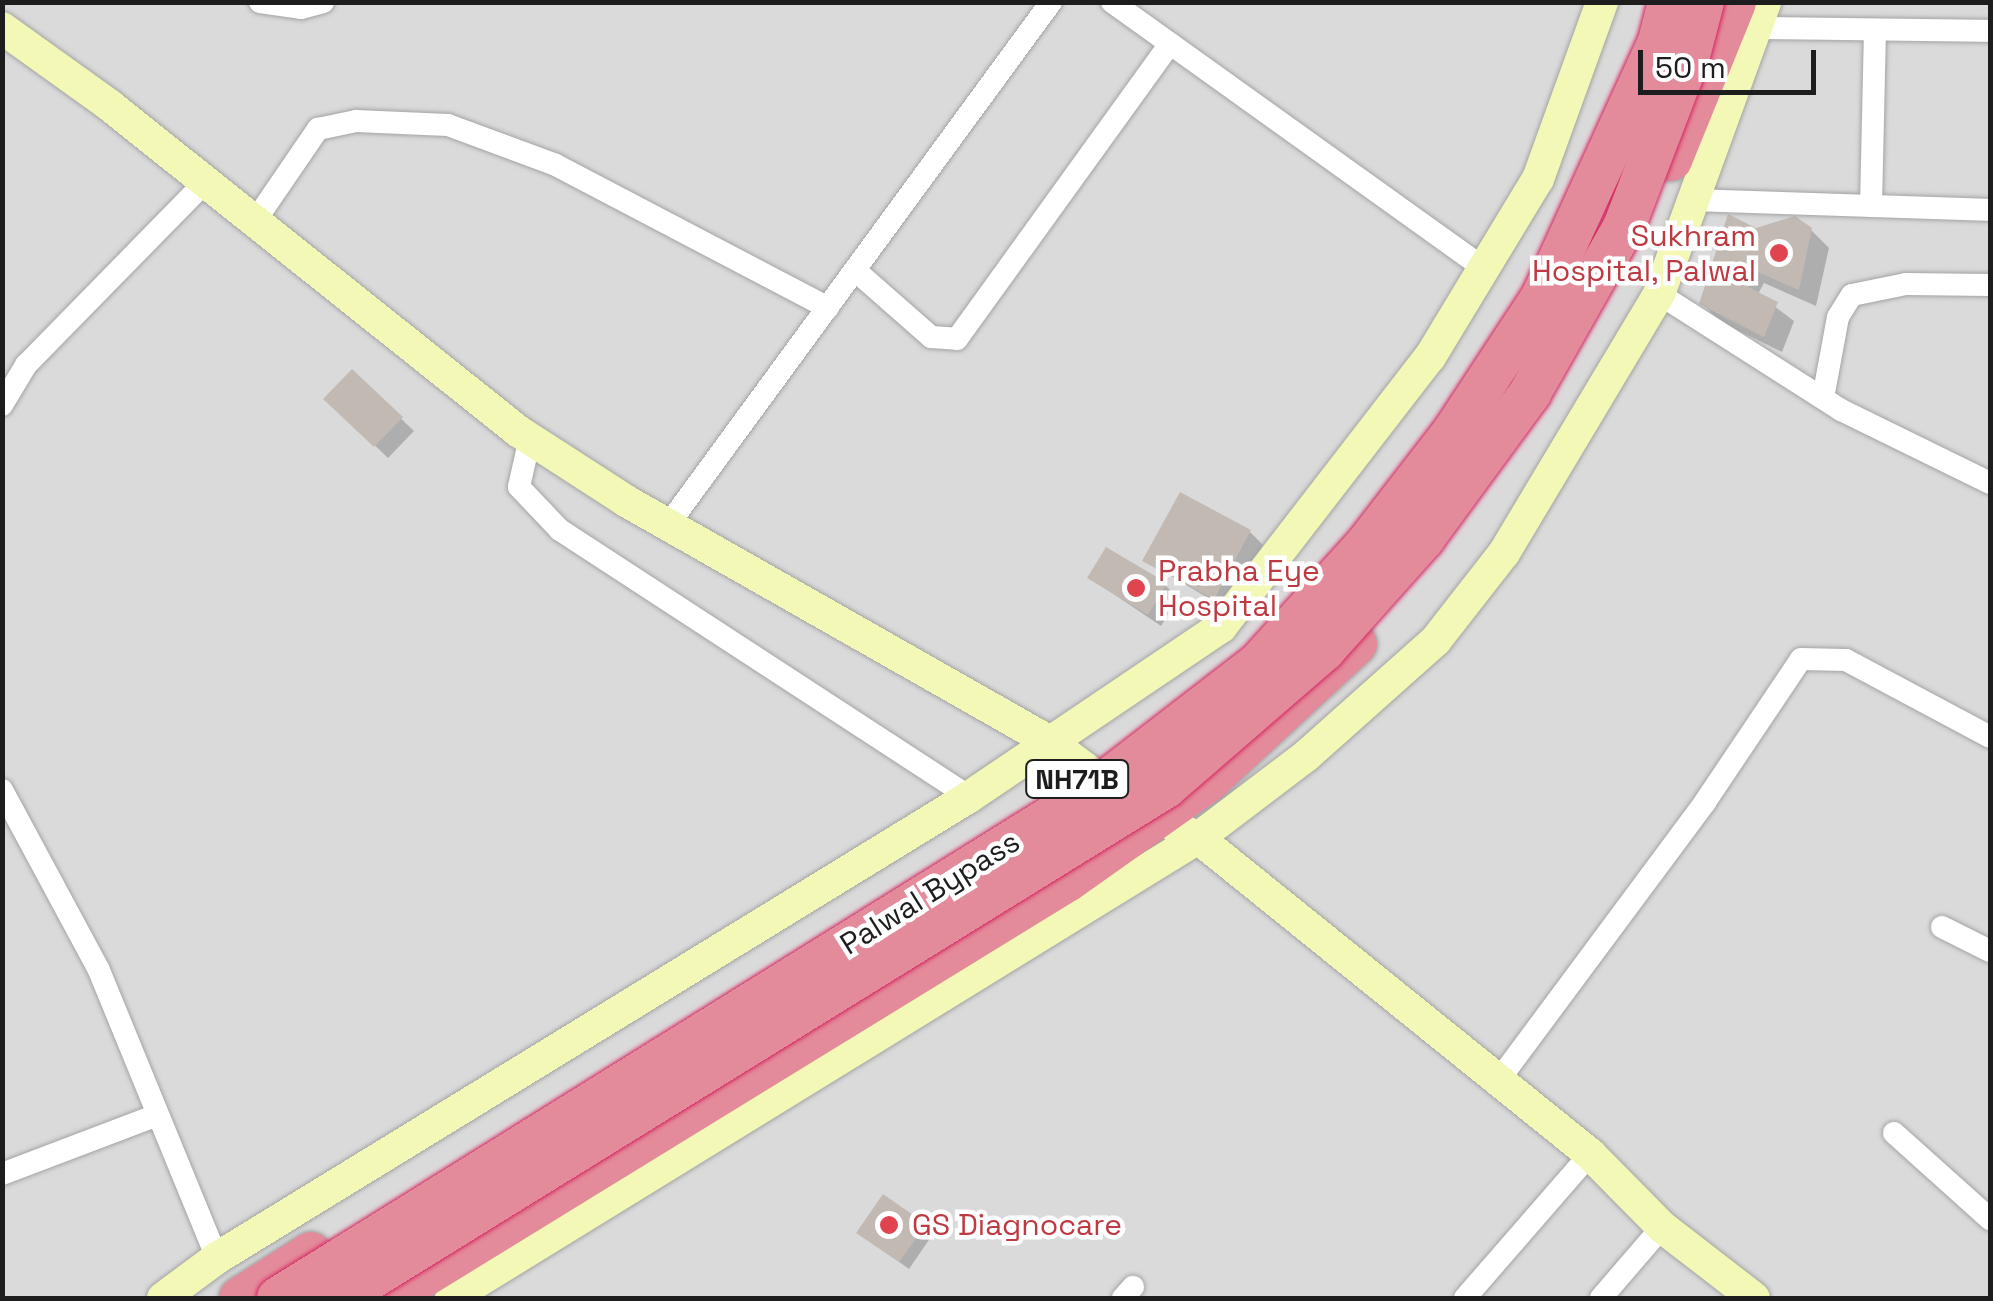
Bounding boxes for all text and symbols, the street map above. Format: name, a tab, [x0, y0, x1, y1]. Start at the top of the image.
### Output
scale bar	[1643, 30, 1820, 92]
text: 50 m	[1655, 48, 1726, 87]
place label: Sukhram Hospital, Palwal	[1531, 218, 1756, 288]
marker: Sukhram Hospital, Palwal	[1766, 240, 1792, 266]
place label: Prabha Eye Hospital	[1158, 553, 1320, 624]
marker: Prabha Eye Hospital	[1123, 575, 1149, 601]
road number: NH71B	[1024, 756, 1130, 802]
street label: Palwal Bypass	[834, 824, 1026, 962]
place label: GS Diagnocare	[912, 1207, 1122, 1243]
marker: GS Diagnocare	[876, 1212, 902, 1238]

